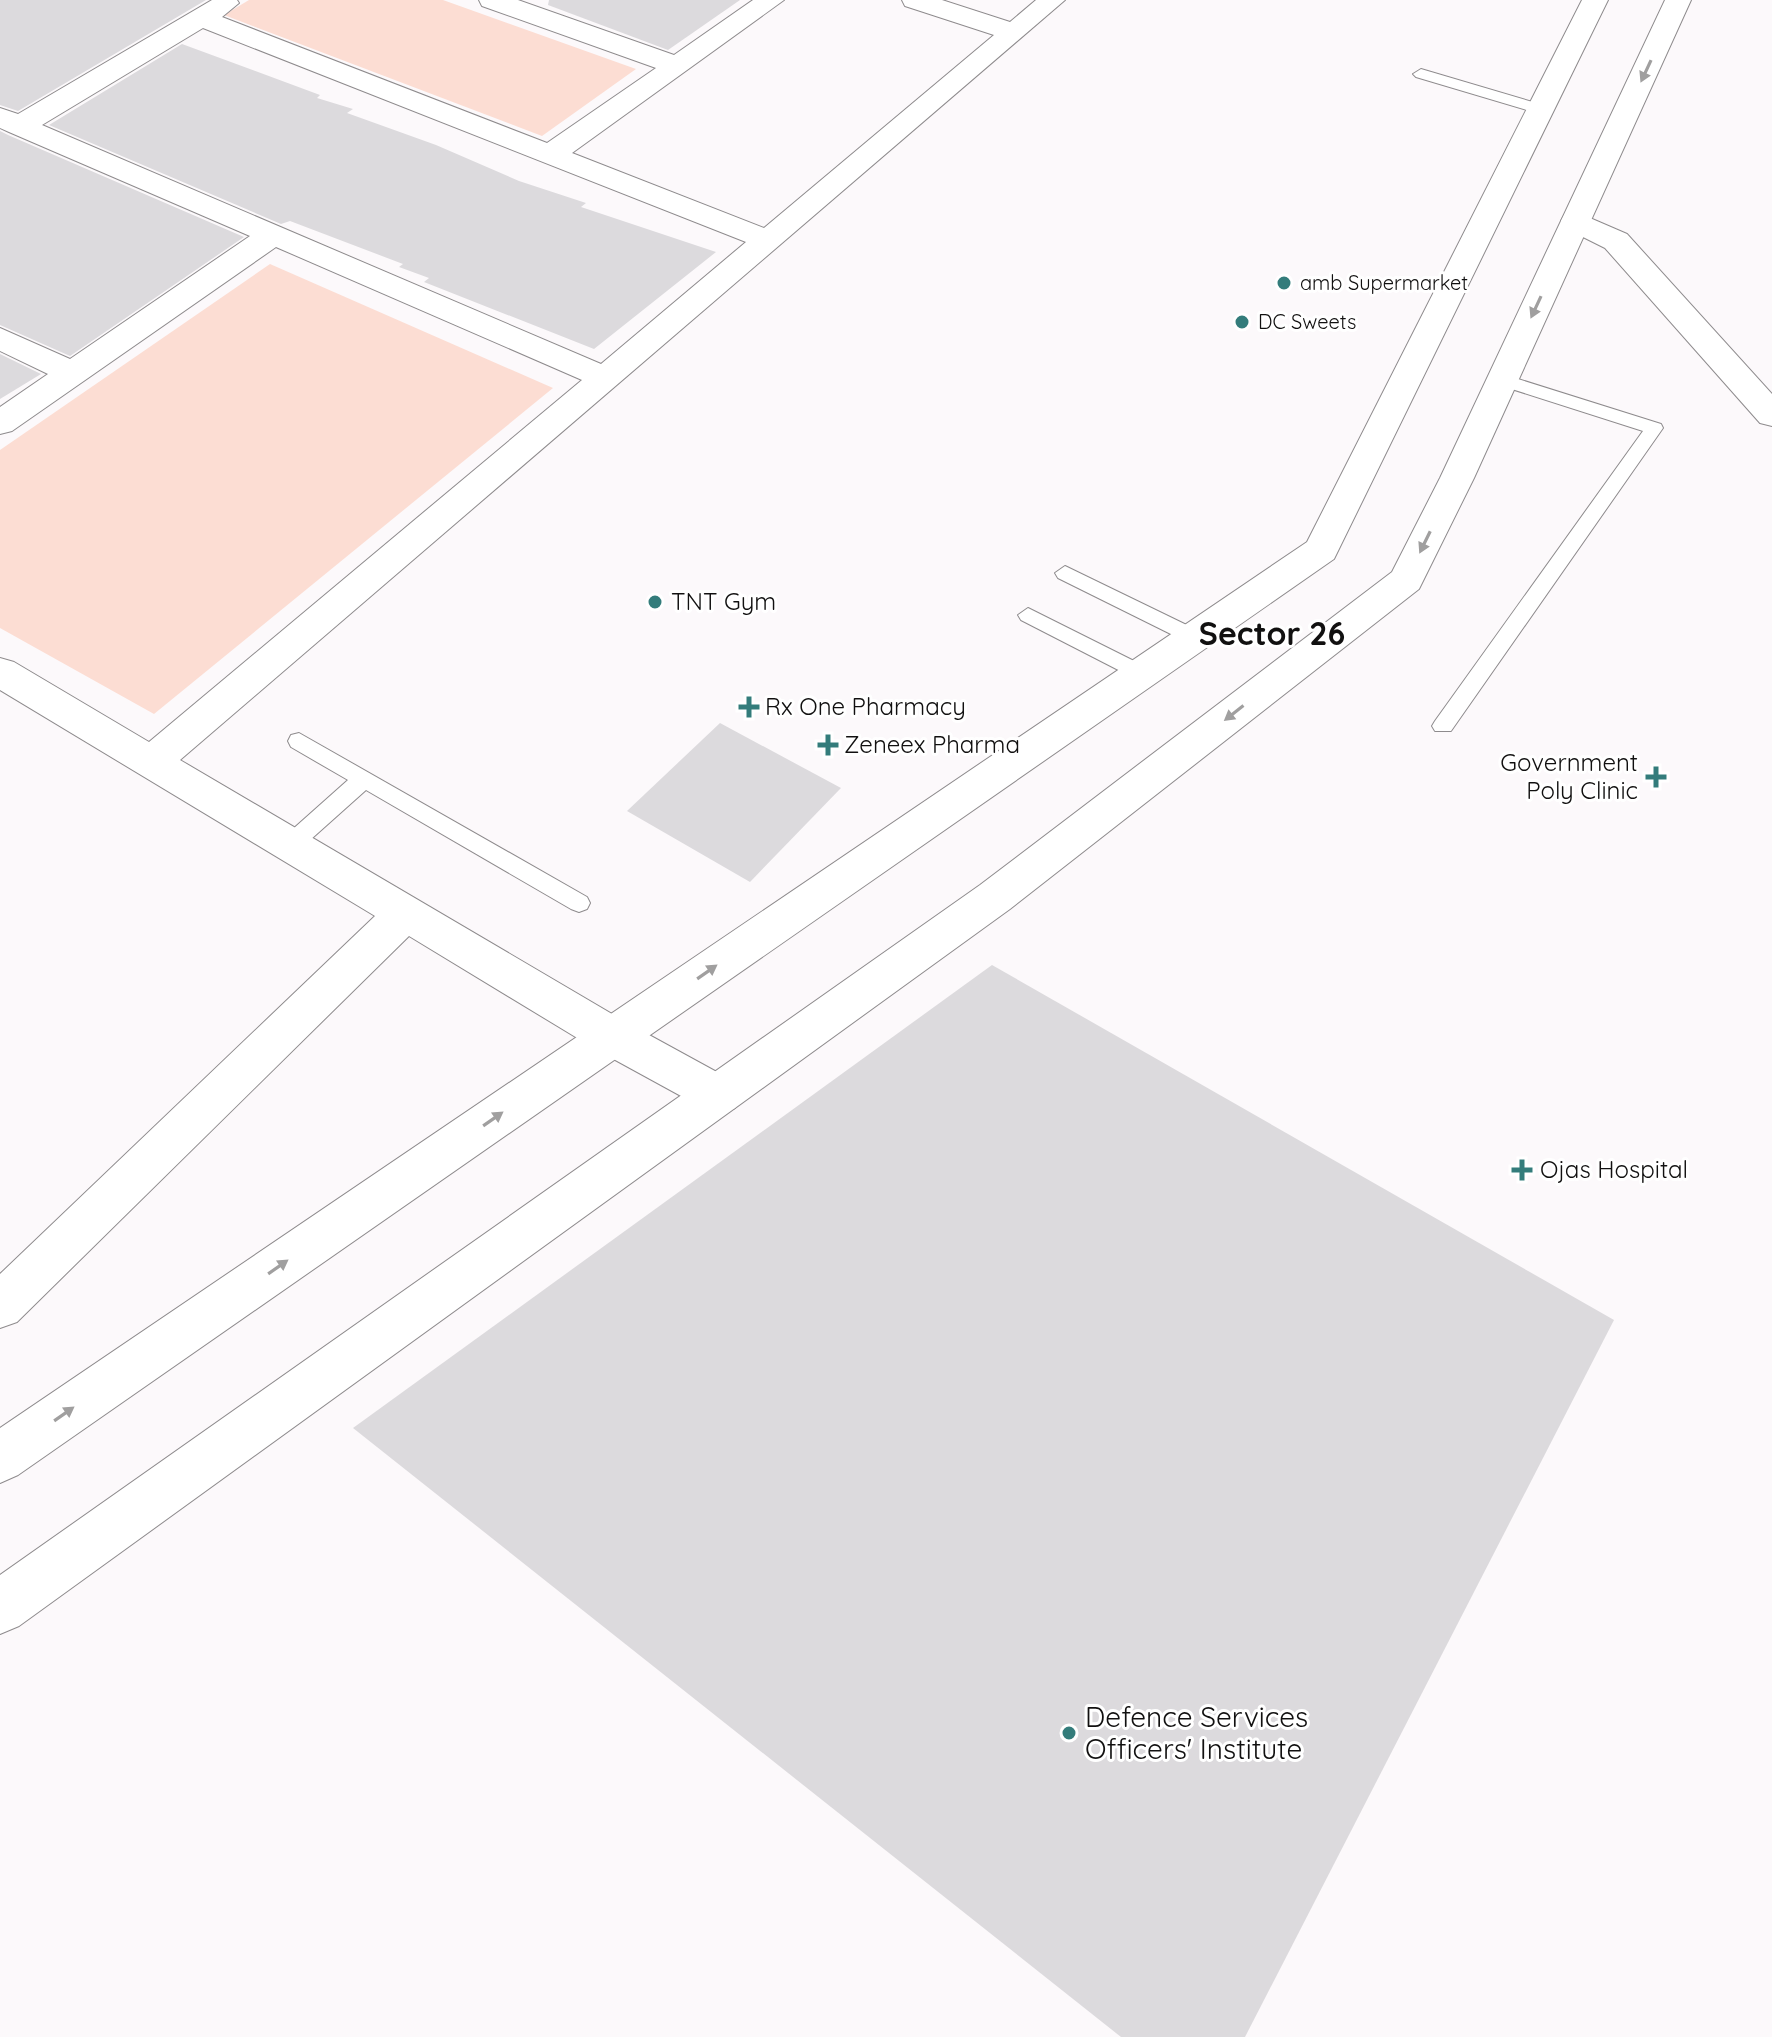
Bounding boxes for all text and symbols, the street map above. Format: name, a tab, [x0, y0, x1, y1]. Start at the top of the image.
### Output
one-way arrow	[1639, 59, 1653, 82]
place label: amb Supermarket	[1300, 270, 1468, 295]
marker: amb Supermarket	[1275, 274, 1293, 292]
one-way arrow	[1529, 295, 1543, 318]
place label: DC Sweets	[1258, 309, 1356, 334]
marker: DC Sweets	[1233, 313, 1251, 331]
one-way arrow	[1419, 530, 1432, 553]
place label: TNT Gym	[671, 586, 776, 616]
marker: TNT Gym	[646, 593, 664, 611]
district label: Sector 26	[1199, 613, 1345, 653]
place label: Rx One Pharmacy	[765, 691, 966, 721]
marker: Rx One Pharmacy	[740, 698, 758, 716]
one-way arrow	[1224, 704, 1244, 720]
place label: Zeneex Pharma	[844, 729, 1020, 759]
marker: Zeneex Pharma	[819, 736, 837, 754]
place label: Government Poly Clinic	[1500, 747, 1638, 805]
marker: Government Poly Clinic	[1645, 766, 1667, 788]
one-way arrow	[696, 965, 717, 980]
one-way arrow	[482, 1112, 503, 1127]
place label: Ojas Hospital	[1540, 1154, 1688, 1184]
marker: Ojas Hospital	[1511, 1159, 1533, 1181]
one-way arrow	[268, 1260, 289, 1275]
one-way arrow	[54, 1407, 75, 1422]
place label: Defence Services Officers' Institute	[1085, 1699, 1308, 1766]
marker: Defence Services Officers' Institute	[1060, 1724, 1078, 1742]

